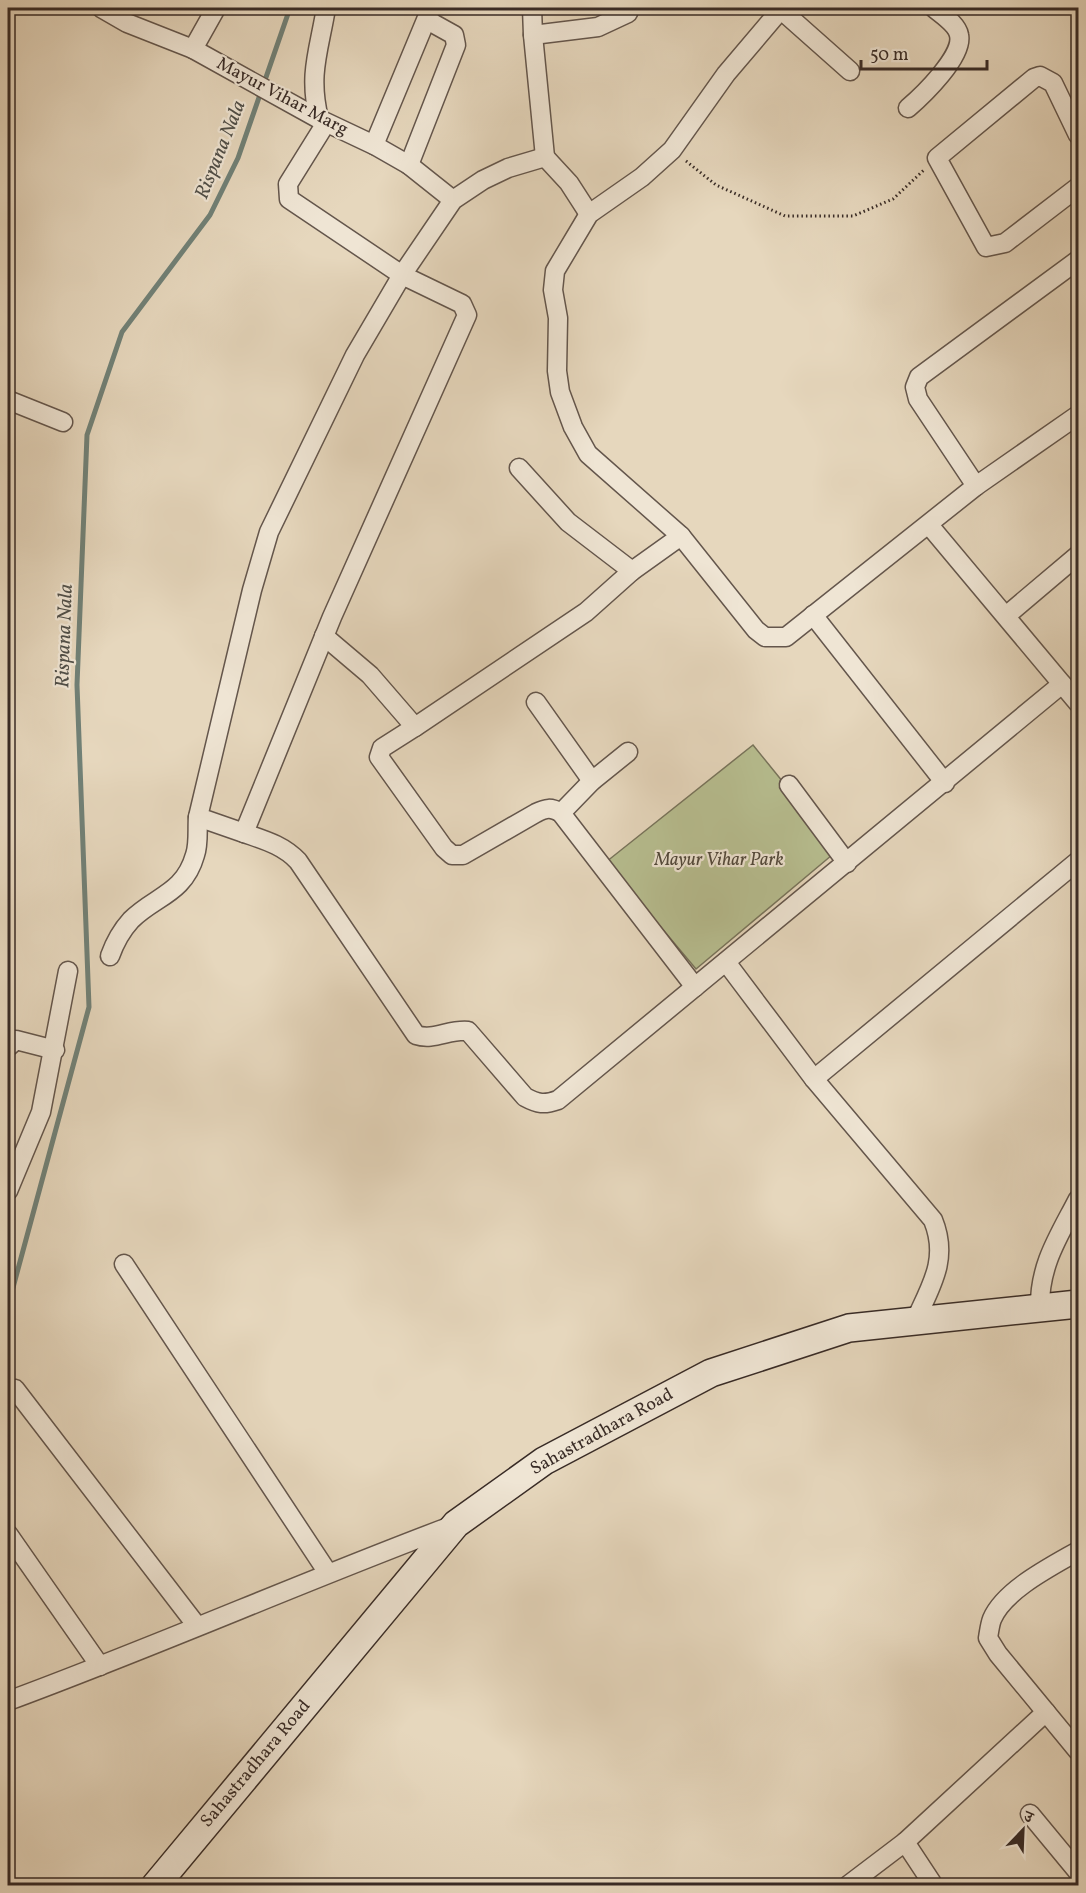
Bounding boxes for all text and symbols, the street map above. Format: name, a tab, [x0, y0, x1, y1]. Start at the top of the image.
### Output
scale bar	[861, 33, 987, 71]
text: 50 m	[870, 43, 909, 68]
street label: Mayur Vihar Marg	[212, 52, 352, 142]
water label: Rispana Nala	[189, 96, 253, 204]
water label: Rispana Nala	[49, 583, 81, 689]
park label: Mayur Vihar Park	[653, 848, 784, 873]
street label: Sahastradhara Road	[526, 1382, 678, 1482]
street label: Sahastradhara Road	[195, 1695, 317, 1833]
north arrow	[993, 1800, 1053, 1860]
text: उ	[1019, 1806, 1038, 1830]

